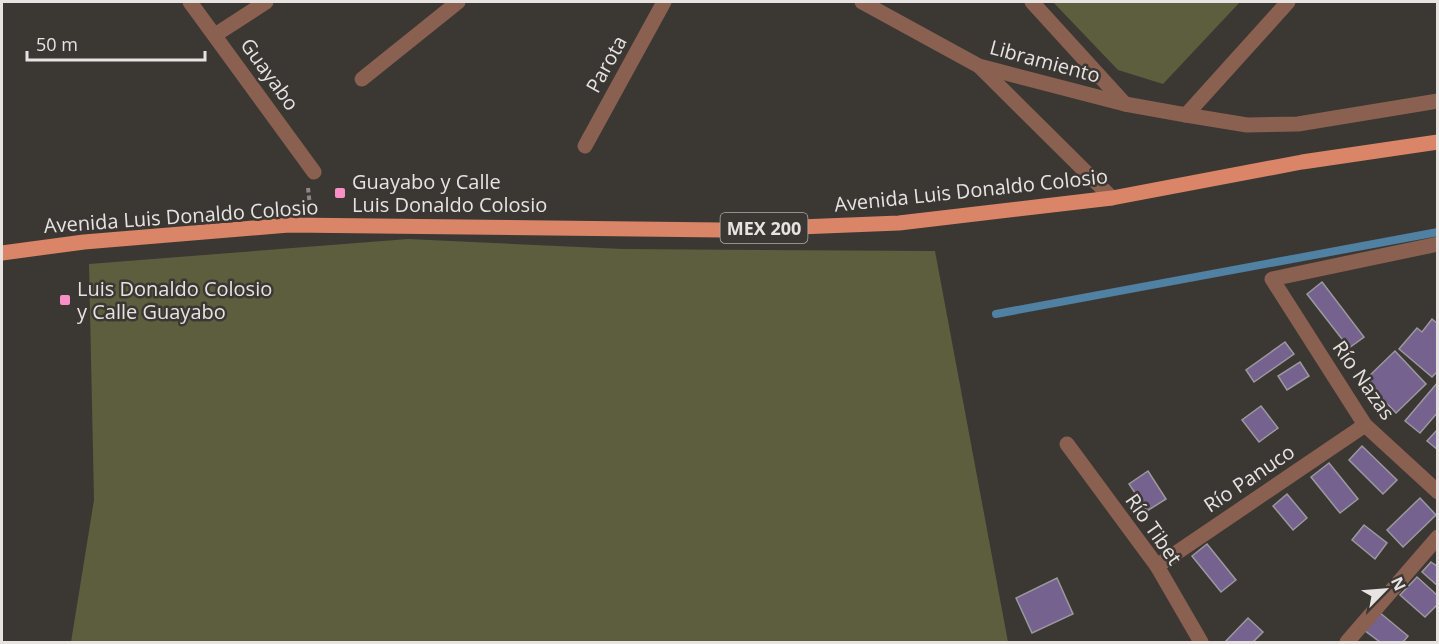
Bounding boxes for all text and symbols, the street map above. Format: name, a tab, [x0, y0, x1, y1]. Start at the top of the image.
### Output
scale bar	[27, 24, 206, 62]
street label: Parota	[579, 31, 633, 97]
text: 50 m	[36, 32, 78, 56]
street label: Guayabo	[235, 32, 305, 116]
street label: Libramiento	[987, 33, 1103, 89]
street label: Avenida Luis Donaldo Colosio	[833, 162, 1109, 218]
place label: Guayabo y Calle Luis Donaldo Colosio	[352, 168, 547, 218]
marker: Guayabo y Calle Luis Donaldo Colosio	[333, 186, 347, 200]
street label: Avenida Luis Donaldo Colosio	[43, 193, 319, 239]
road number: MEX 200	[720, 213, 807, 243]
place label: Luis Donaldo Colosio y Calle Guayabo	[77, 275, 272, 325]
marker: Luis Donaldo Colosio y Calle Guayabo	[58, 293, 72, 307]
street label: Río Nazas	[1327, 335, 1401, 425]
street label: Río Panuco	[1198, 438, 1300, 518]
street label: Río Tibet	[1120, 488, 1188, 570]
north arrow	[1355, 560, 1415, 620]
text: N	[1386, 573, 1411, 594]

